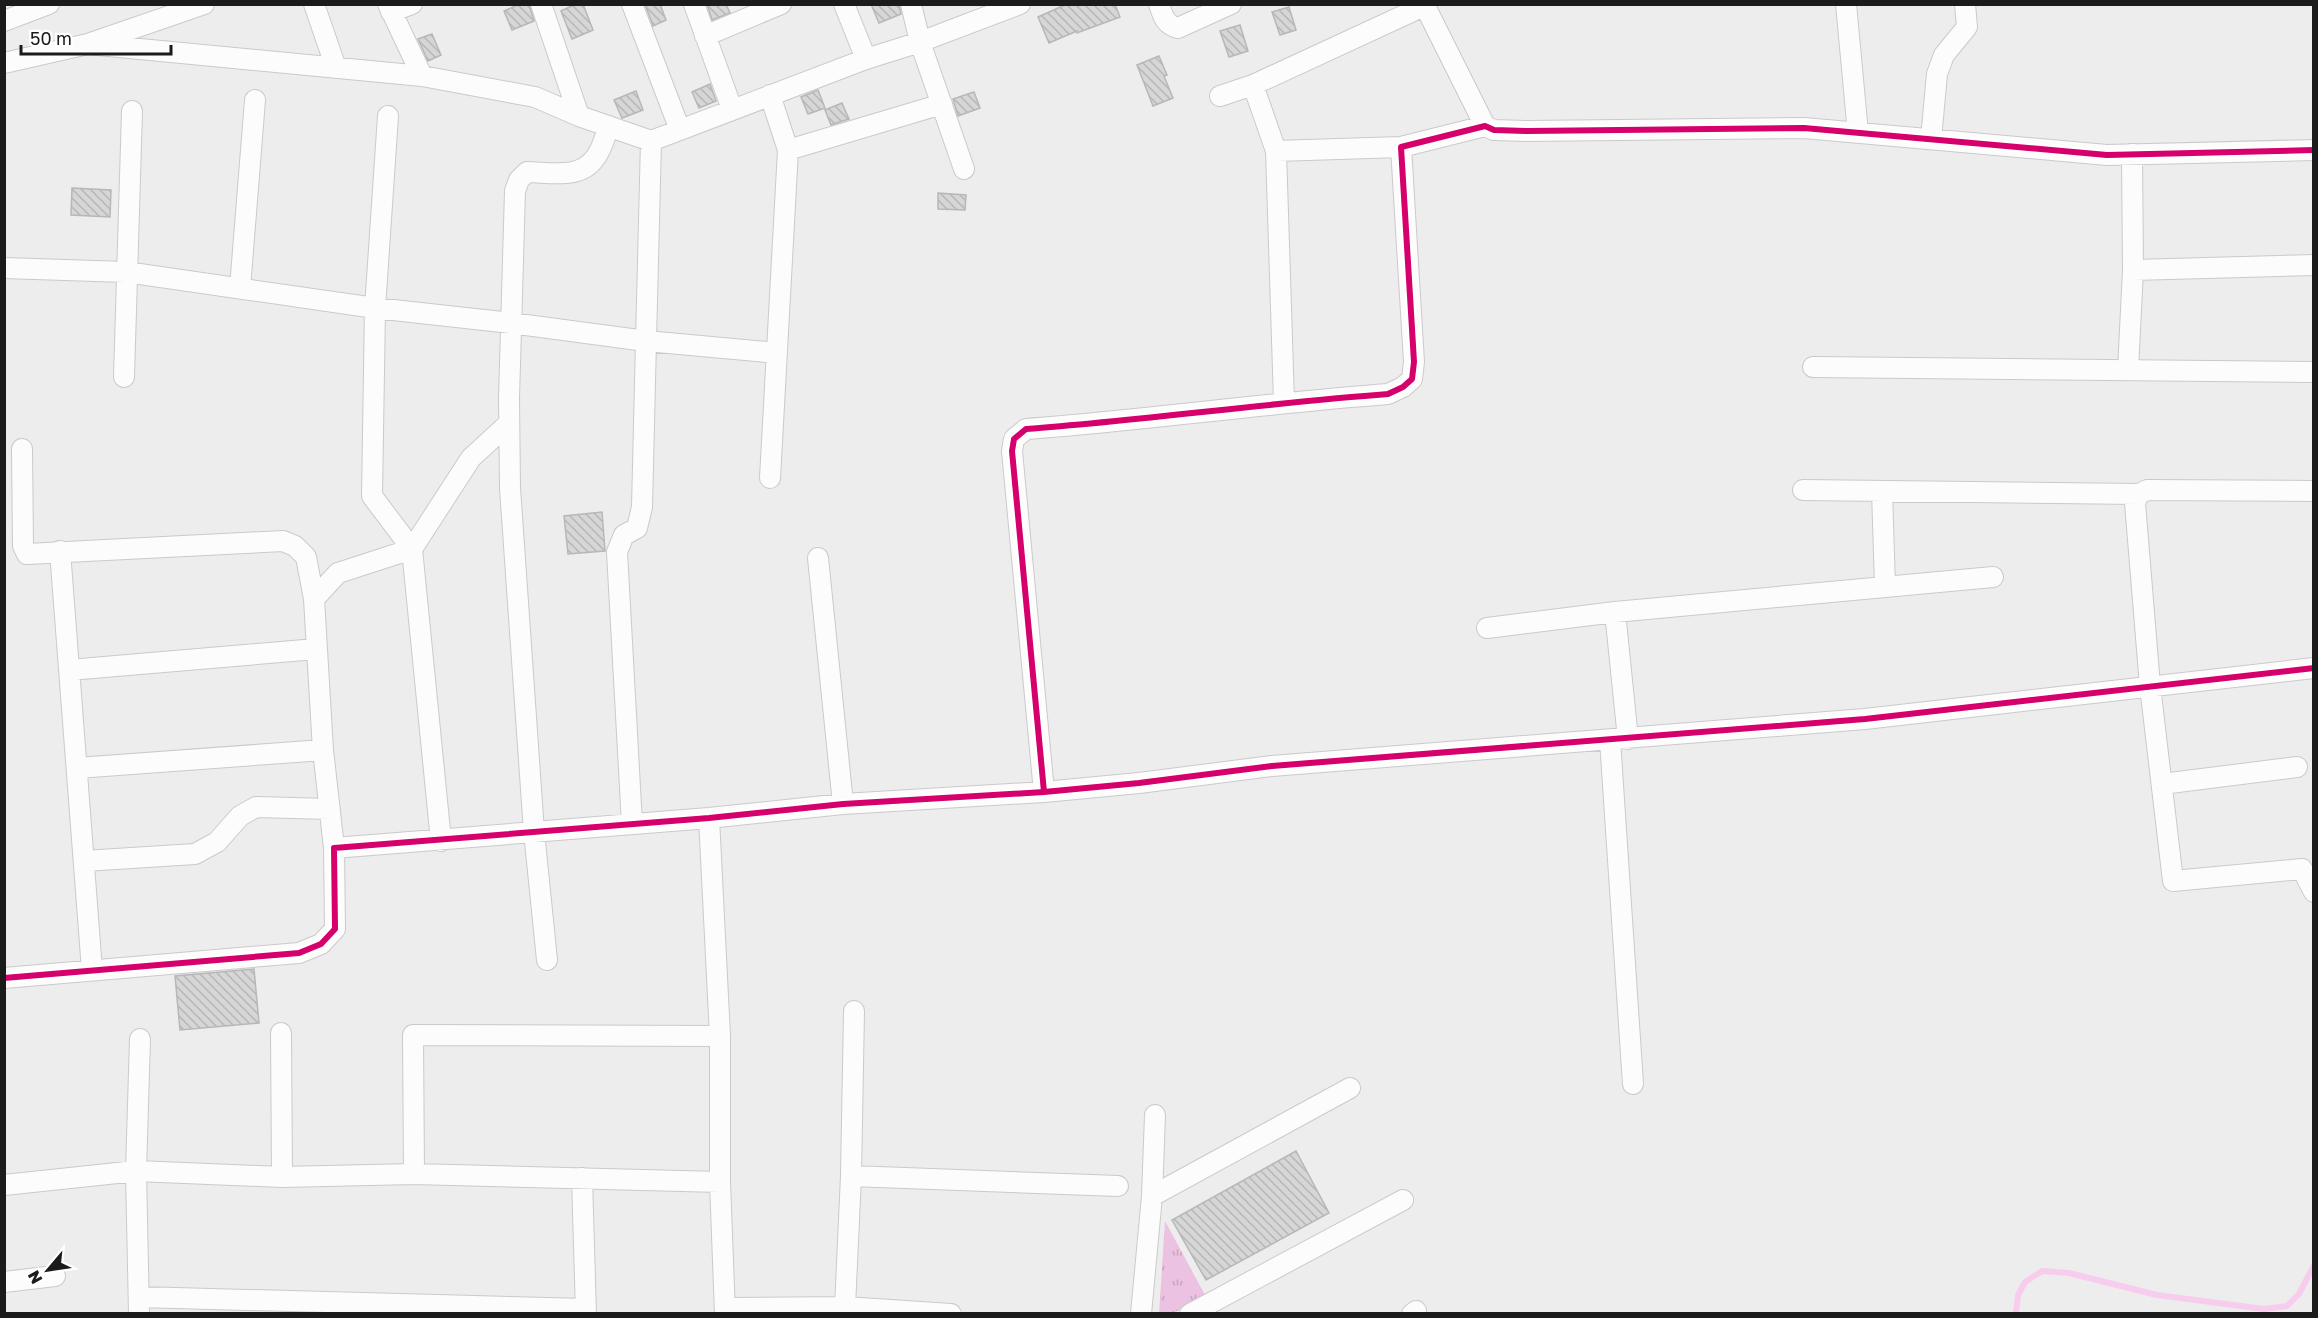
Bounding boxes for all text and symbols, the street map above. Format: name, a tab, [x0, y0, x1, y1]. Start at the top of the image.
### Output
scale bar	[21, 18, 171, 56]
text: 50 m	[30, 27, 72, 49]
north arrow	[18, 1240, 78, 1300]
text: N	[23, 1267, 47, 1287]

